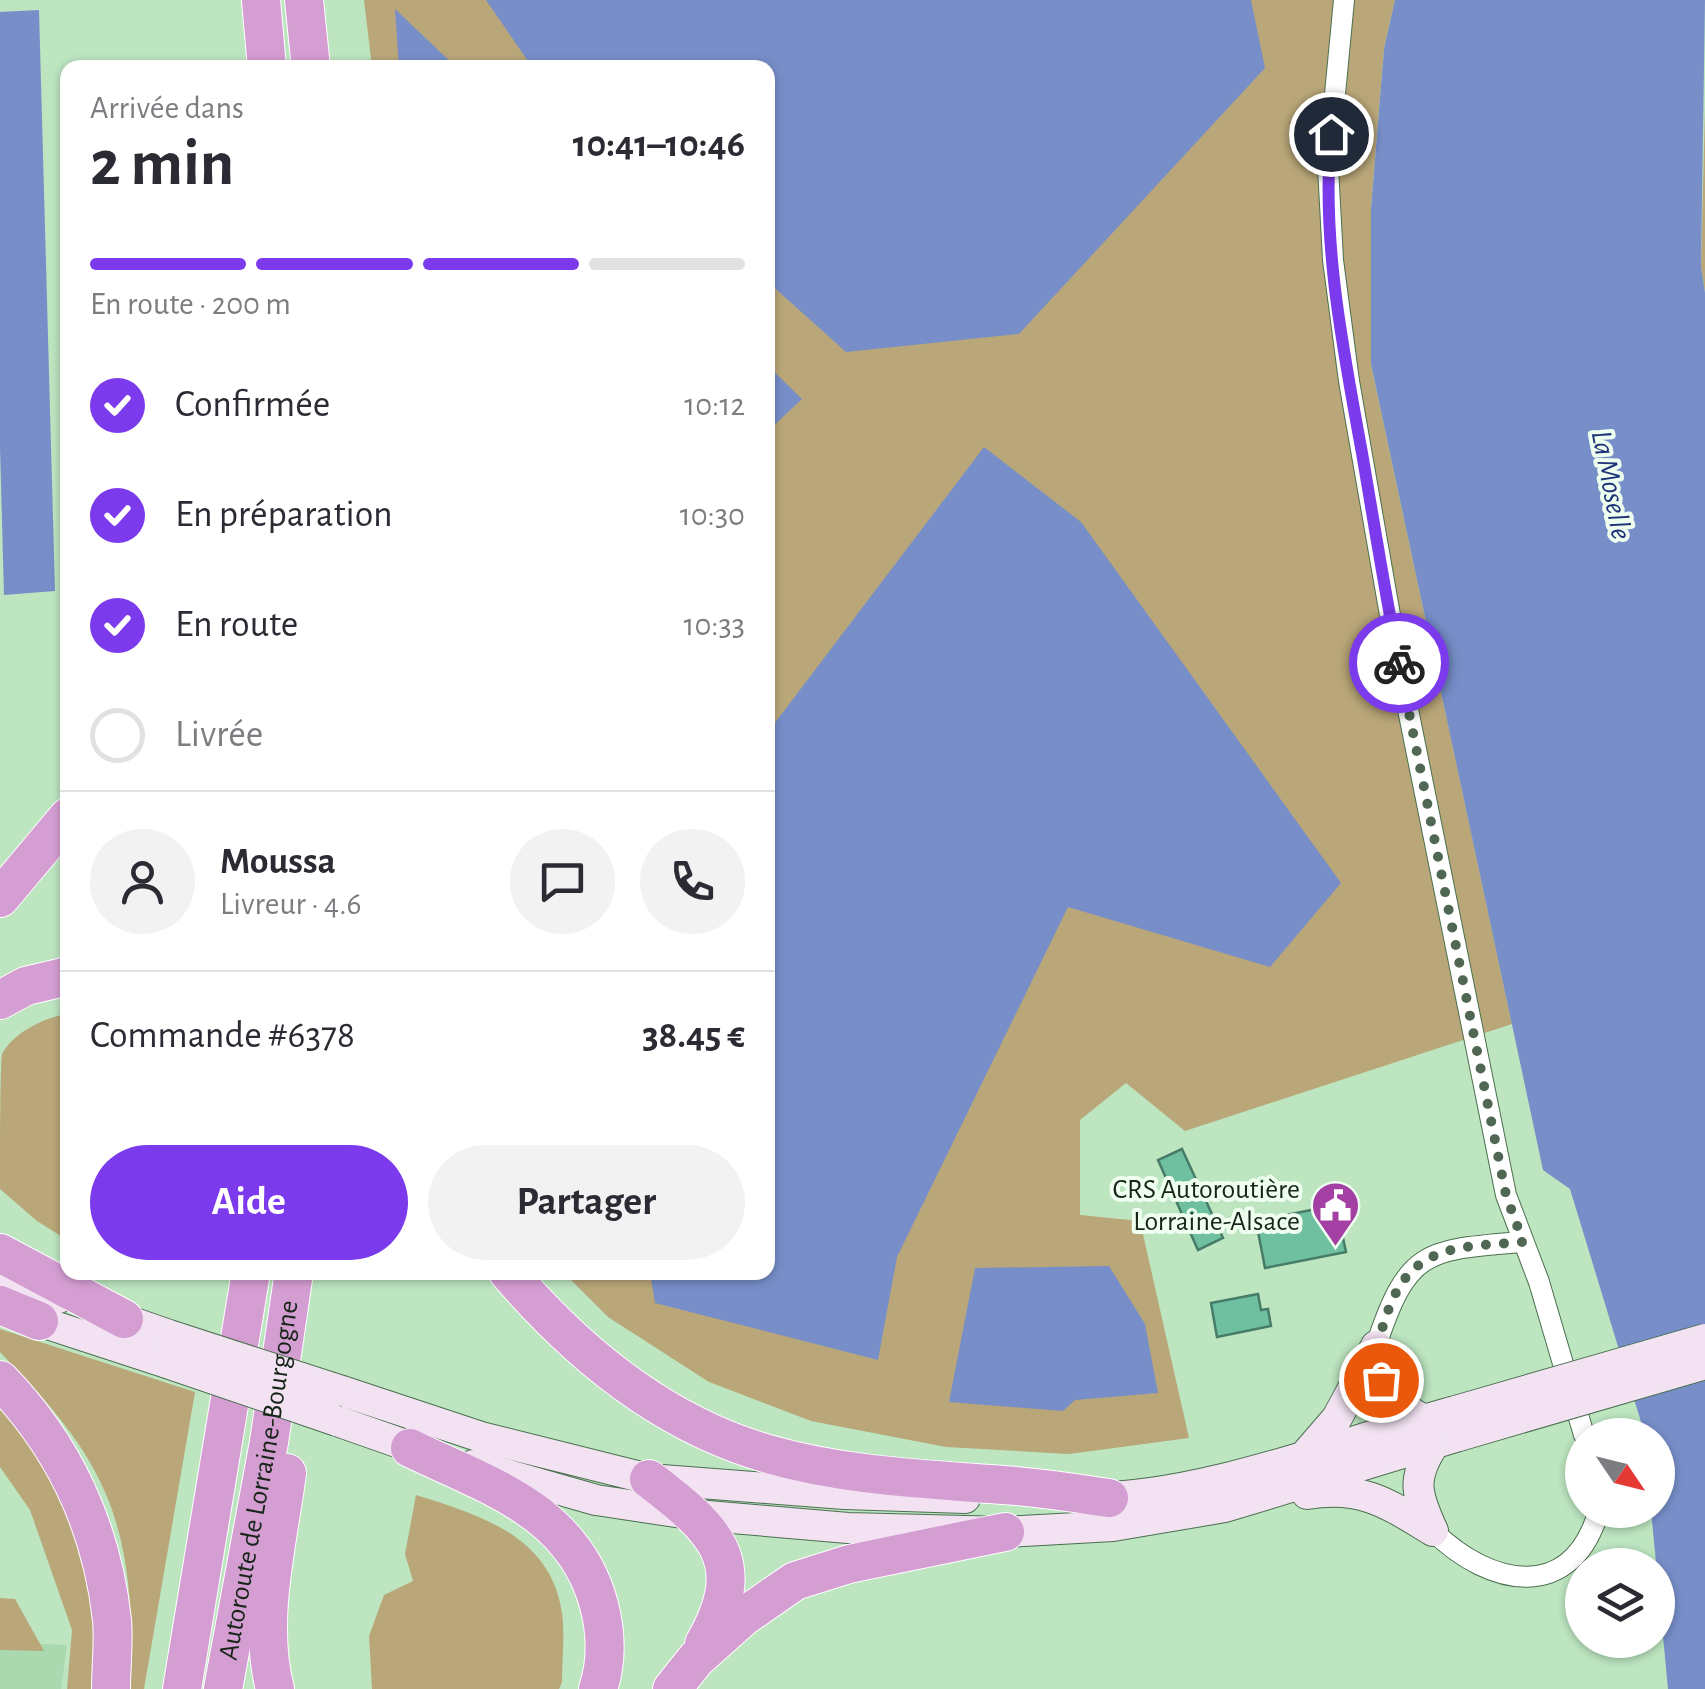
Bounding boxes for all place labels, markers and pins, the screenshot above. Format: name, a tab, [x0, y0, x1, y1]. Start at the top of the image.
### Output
pin	[1289, 92, 1374, 177]
place label: CRS Autoroutière Lorraine-Alsace	[1113, 1176, 1300, 1236]
public building icon: CRS Autoroutière Lorraine-Alsace	[1309, 1180, 1361, 1248]
pin	[1339, 1338, 1424, 1423]

